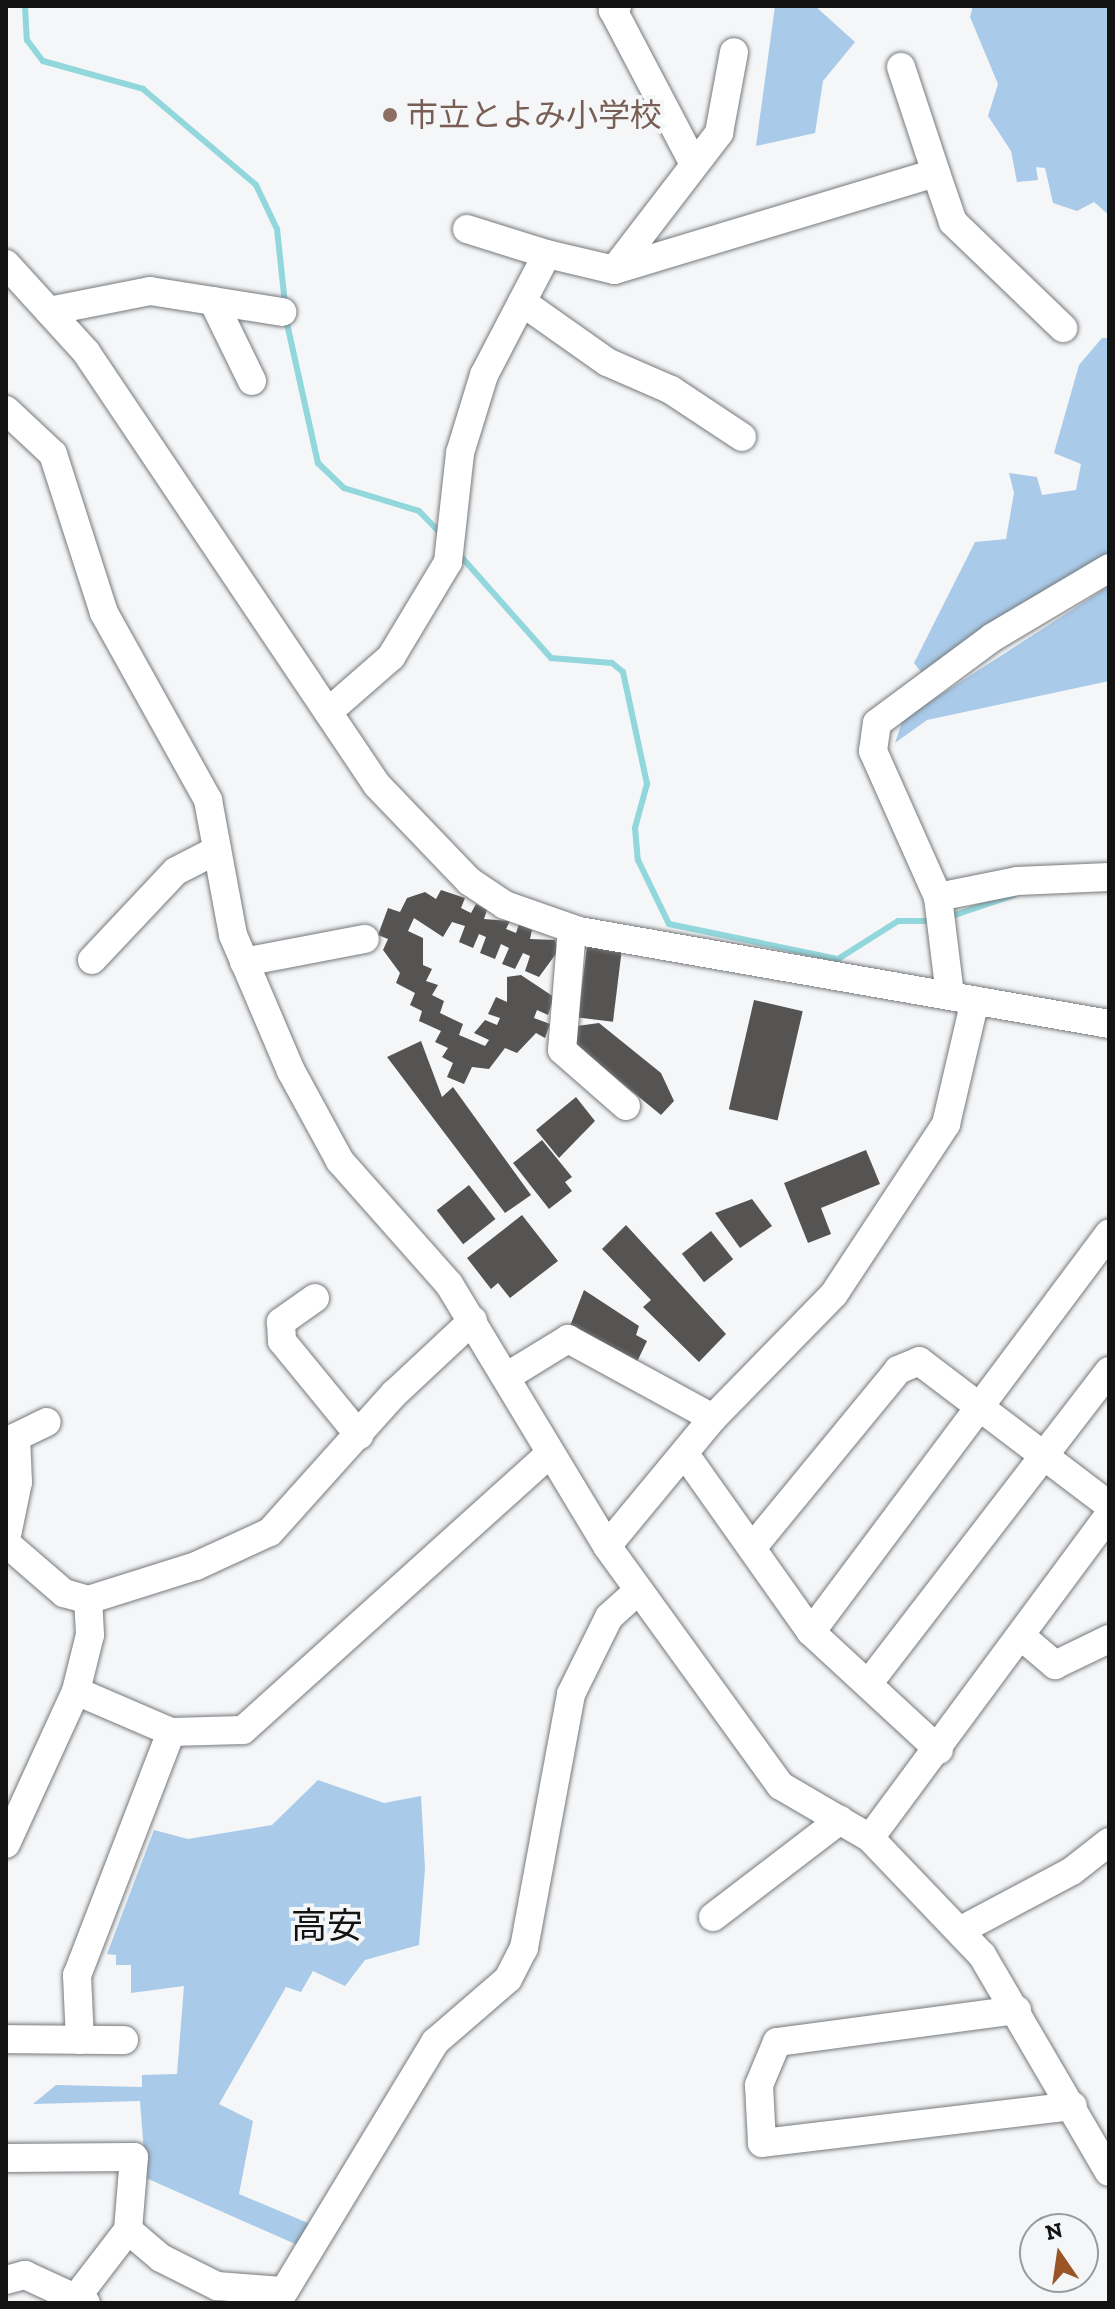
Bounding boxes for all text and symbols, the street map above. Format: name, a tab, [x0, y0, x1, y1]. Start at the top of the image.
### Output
place label: 市立とよみ小学校	[406, 96, 662, 134]
marker: 市立とよみ小学校	[381, 106, 399, 124]
district label: 高安	[291, 1904, 363, 1948]
north arrow	[1019, 2213, 1099, 2293]
text: N	[1043, 2216, 1065, 2246]

